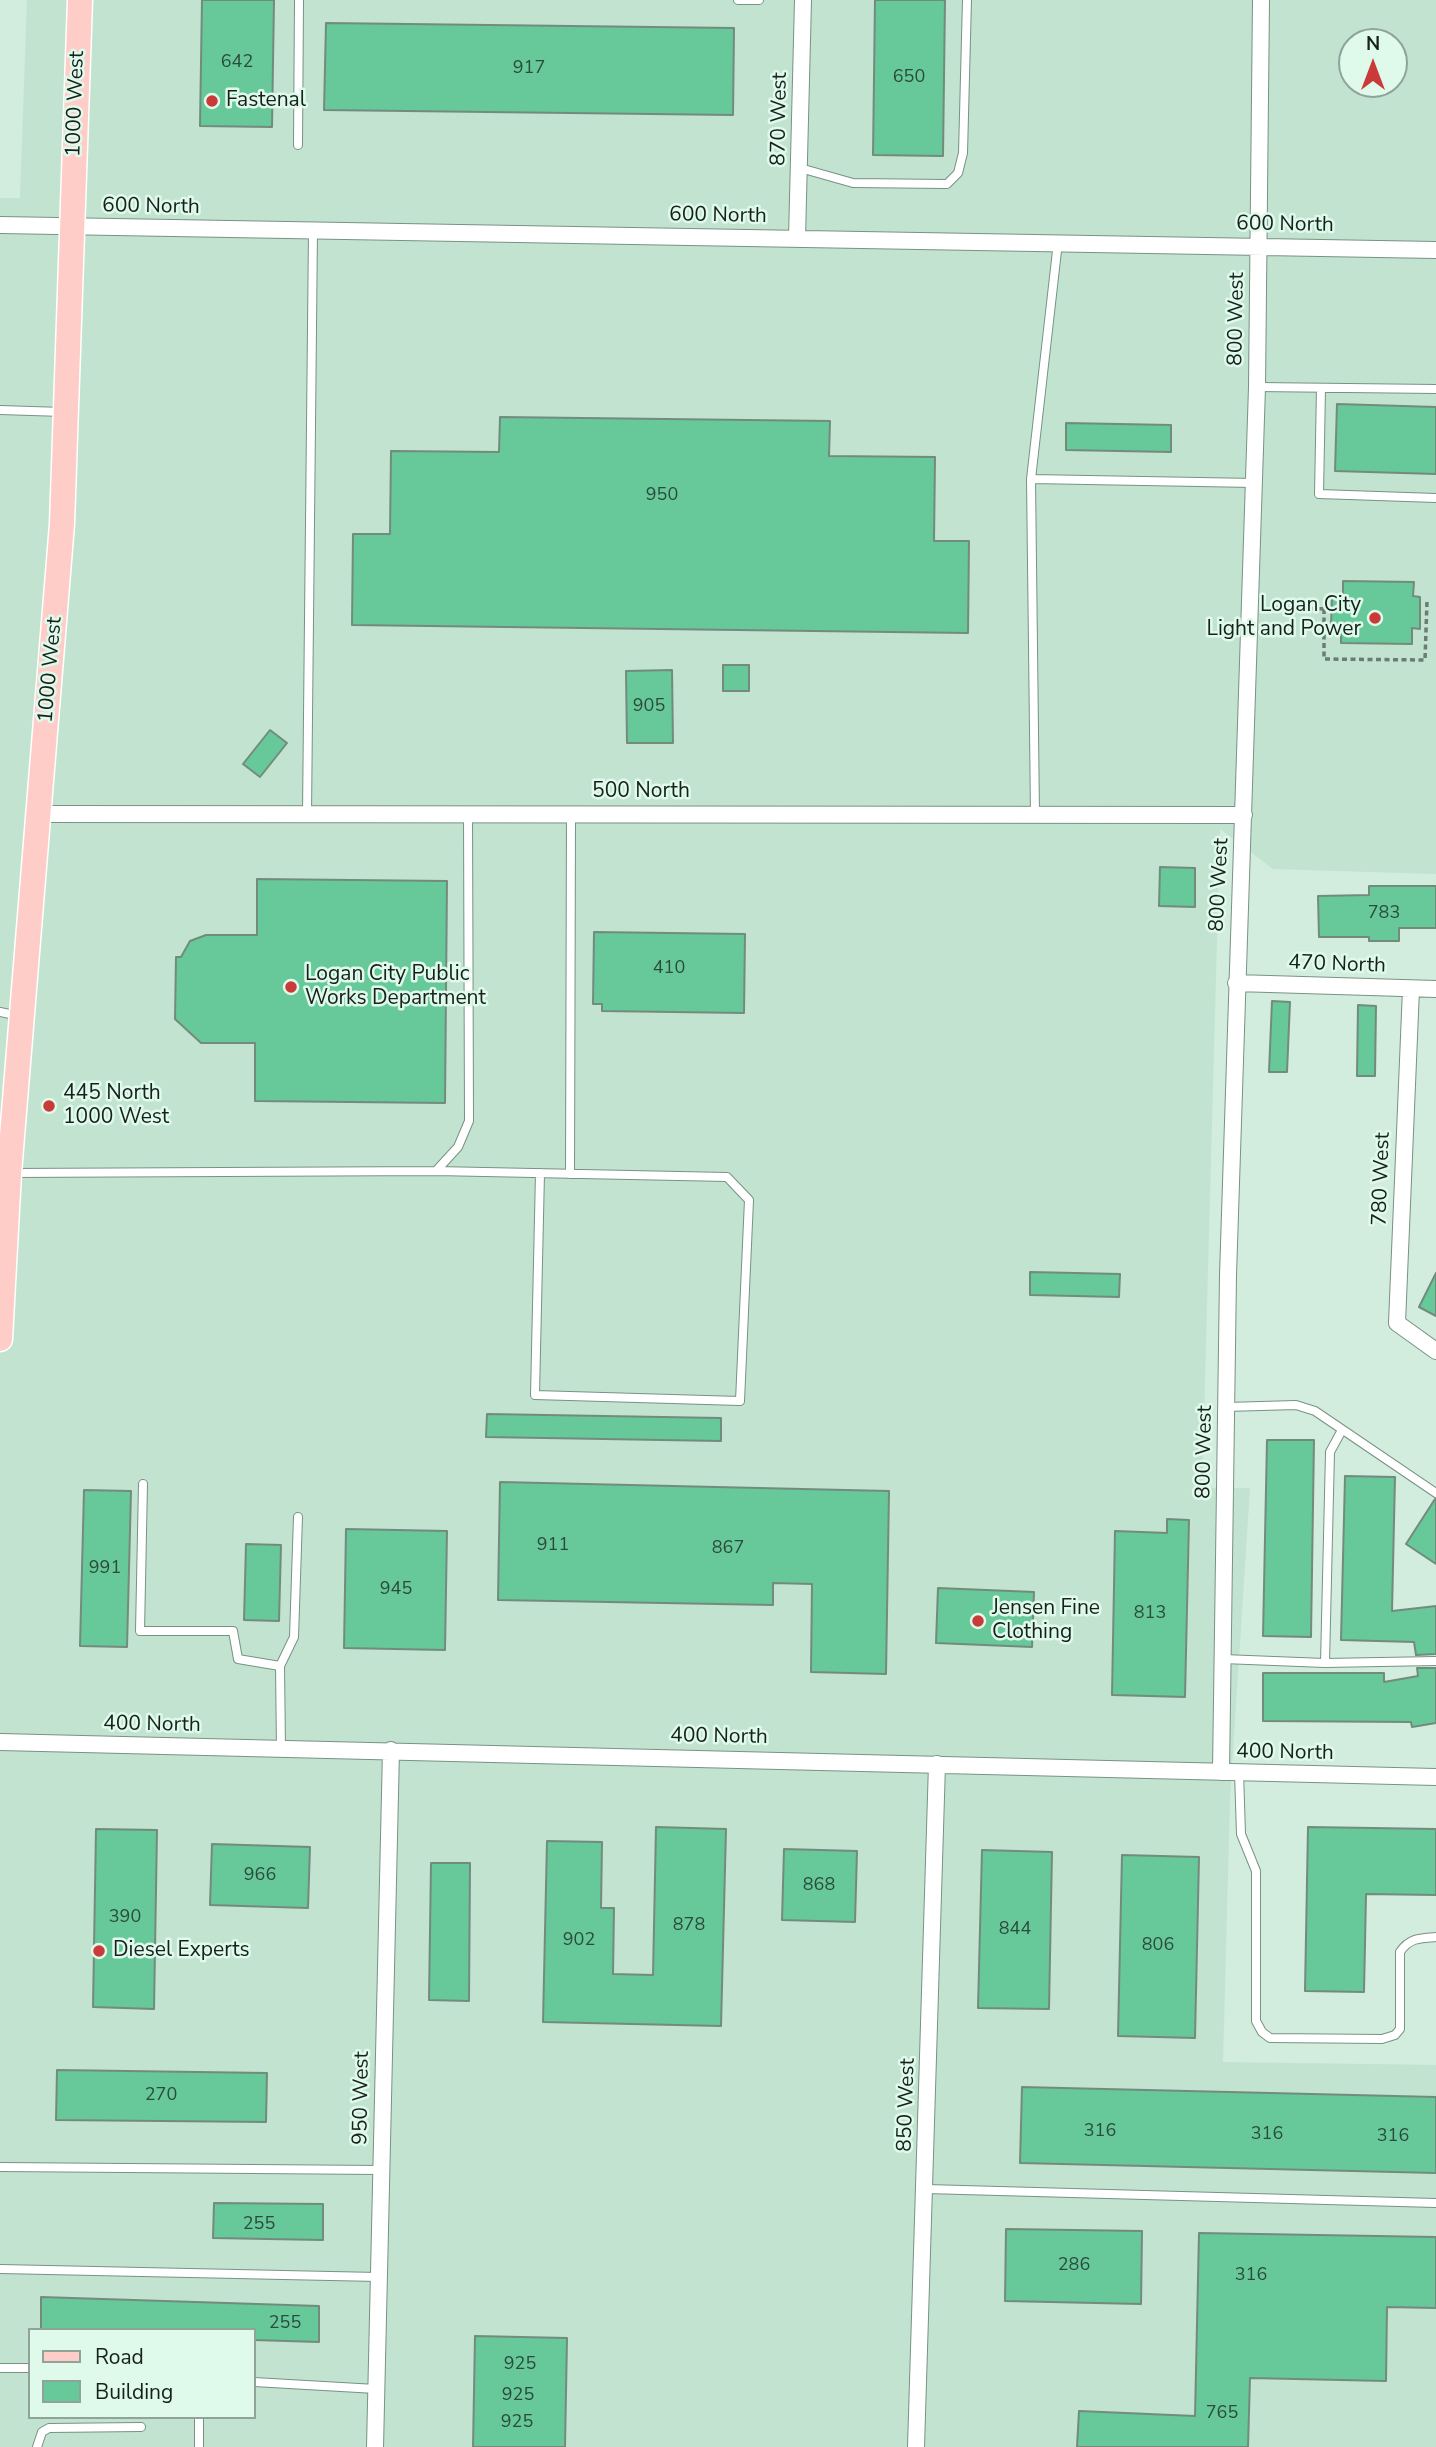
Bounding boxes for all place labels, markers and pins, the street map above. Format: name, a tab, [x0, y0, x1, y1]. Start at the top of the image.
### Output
place label: Fastenal	[226, 88, 306, 114]
marker: Fastenal	[204, 93, 220, 109]
place label: Logan City Light and Power	[1207, 593, 1361, 643]
marker: Logan City Light and Power	[1367, 610, 1383, 626]
place label: Logan City Public Works Department	[305, 962, 486, 1012]
marker: Logan City Public Works Department	[283, 979, 299, 995]
place label: 445 North 1000 West	[63, 1081, 169, 1131]
marker: 445 North 1000 West	[41, 1098, 57, 1114]
place label: Jensen Fine Clothing	[992, 1596, 1100, 1646]
marker: Jensen Fine Clothing	[970, 1613, 986, 1629]
place label: Diesel Experts	[113, 1938, 250, 1964]
marker: Diesel Experts	[91, 1943, 107, 1959]

